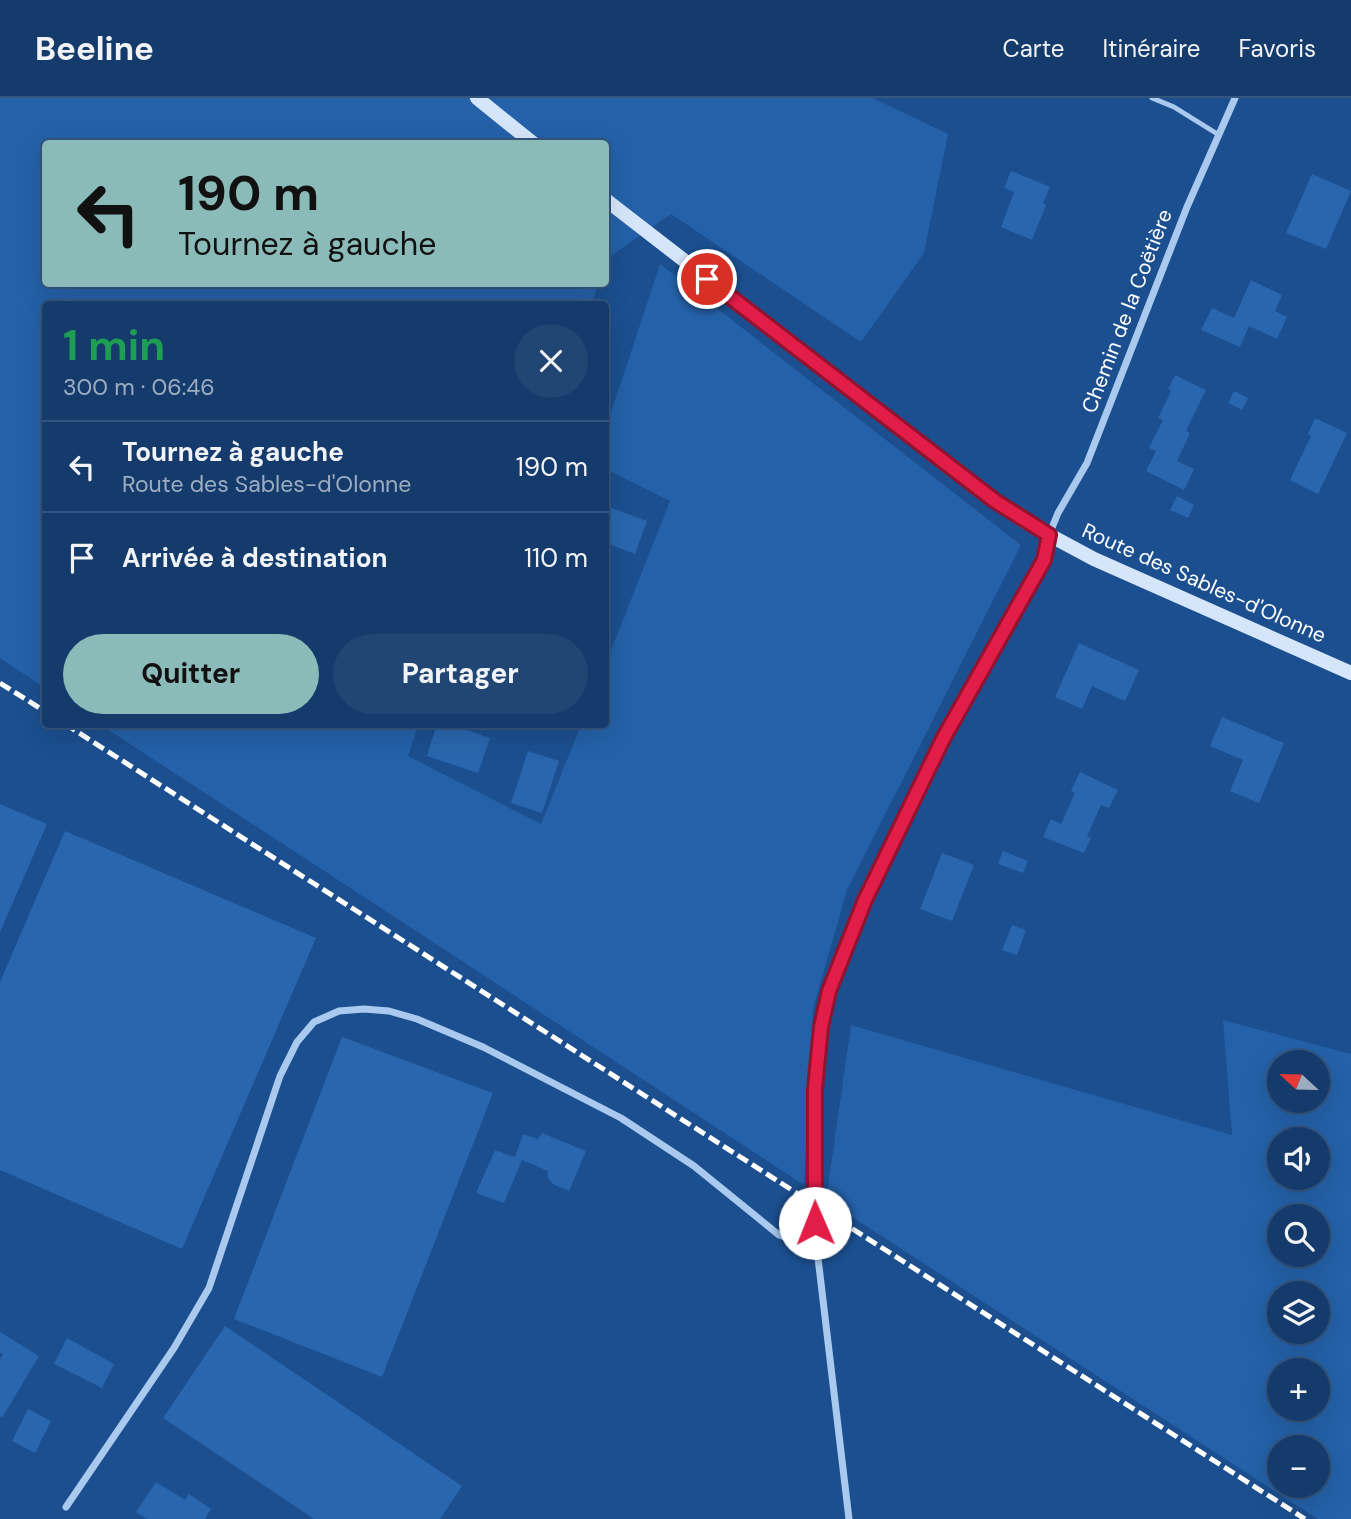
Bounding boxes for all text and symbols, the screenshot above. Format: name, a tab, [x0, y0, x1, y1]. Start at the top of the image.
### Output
text: Beeline	[35, 27, 154, 70]
text: Carte	[1003, 33, 1064, 64]
text: Itinéraire	[1102, 33, 1200, 64]
text: Favoris	[1238, 33, 1316, 64]
text: 190 m	[178, 161, 319, 225]
icon: left	[63, 168, 154, 259]
street label: Chemin de la Coëtière	[1075, 205, 1179, 417]
text: Tournez à gauche	[178, 223, 436, 265]
pin	[677, 249, 737, 309]
icon: arrive	[688, 260, 726, 298]
text: 1 min	[63, 318, 165, 373]
button: close	[514, 324, 588, 398]
text: 300 m · 06:46	[63, 372, 215, 402]
text: Tournez à gauche	[122, 435, 344, 469]
icon: left	[63, 448, 101, 486]
text: 190 m	[516, 450, 588, 484]
text: Route des Sables-d'Olonne	[122, 469, 411, 499]
street label: Route des Sables-d'Olonne	[1078, 516, 1330, 650]
icon: arrive	[63, 539, 101, 577]
text: Arrivée à destination	[122, 541, 388, 575]
text: 110 m	[524, 541, 588, 575]
button: Quitter	[63, 634, 319, 714]
button: Partager	[333, 634, 588, 714]
north arrow	[1267, 1050, 1330, 1113]
map controls	[1267, 1050, 1330, 1498]
button: sound	[1267, 1127, 1330, 1190]
position arrow	[778, 1186, 852, 1260]
button: search	[1267, 1204, 1330, 1267]
button: layers	[1267, 1281, 1330, 1344]
button: +	[1267, 1358, 1330, 1421]
button: −	[1267, 1435, 1330, 1498]

